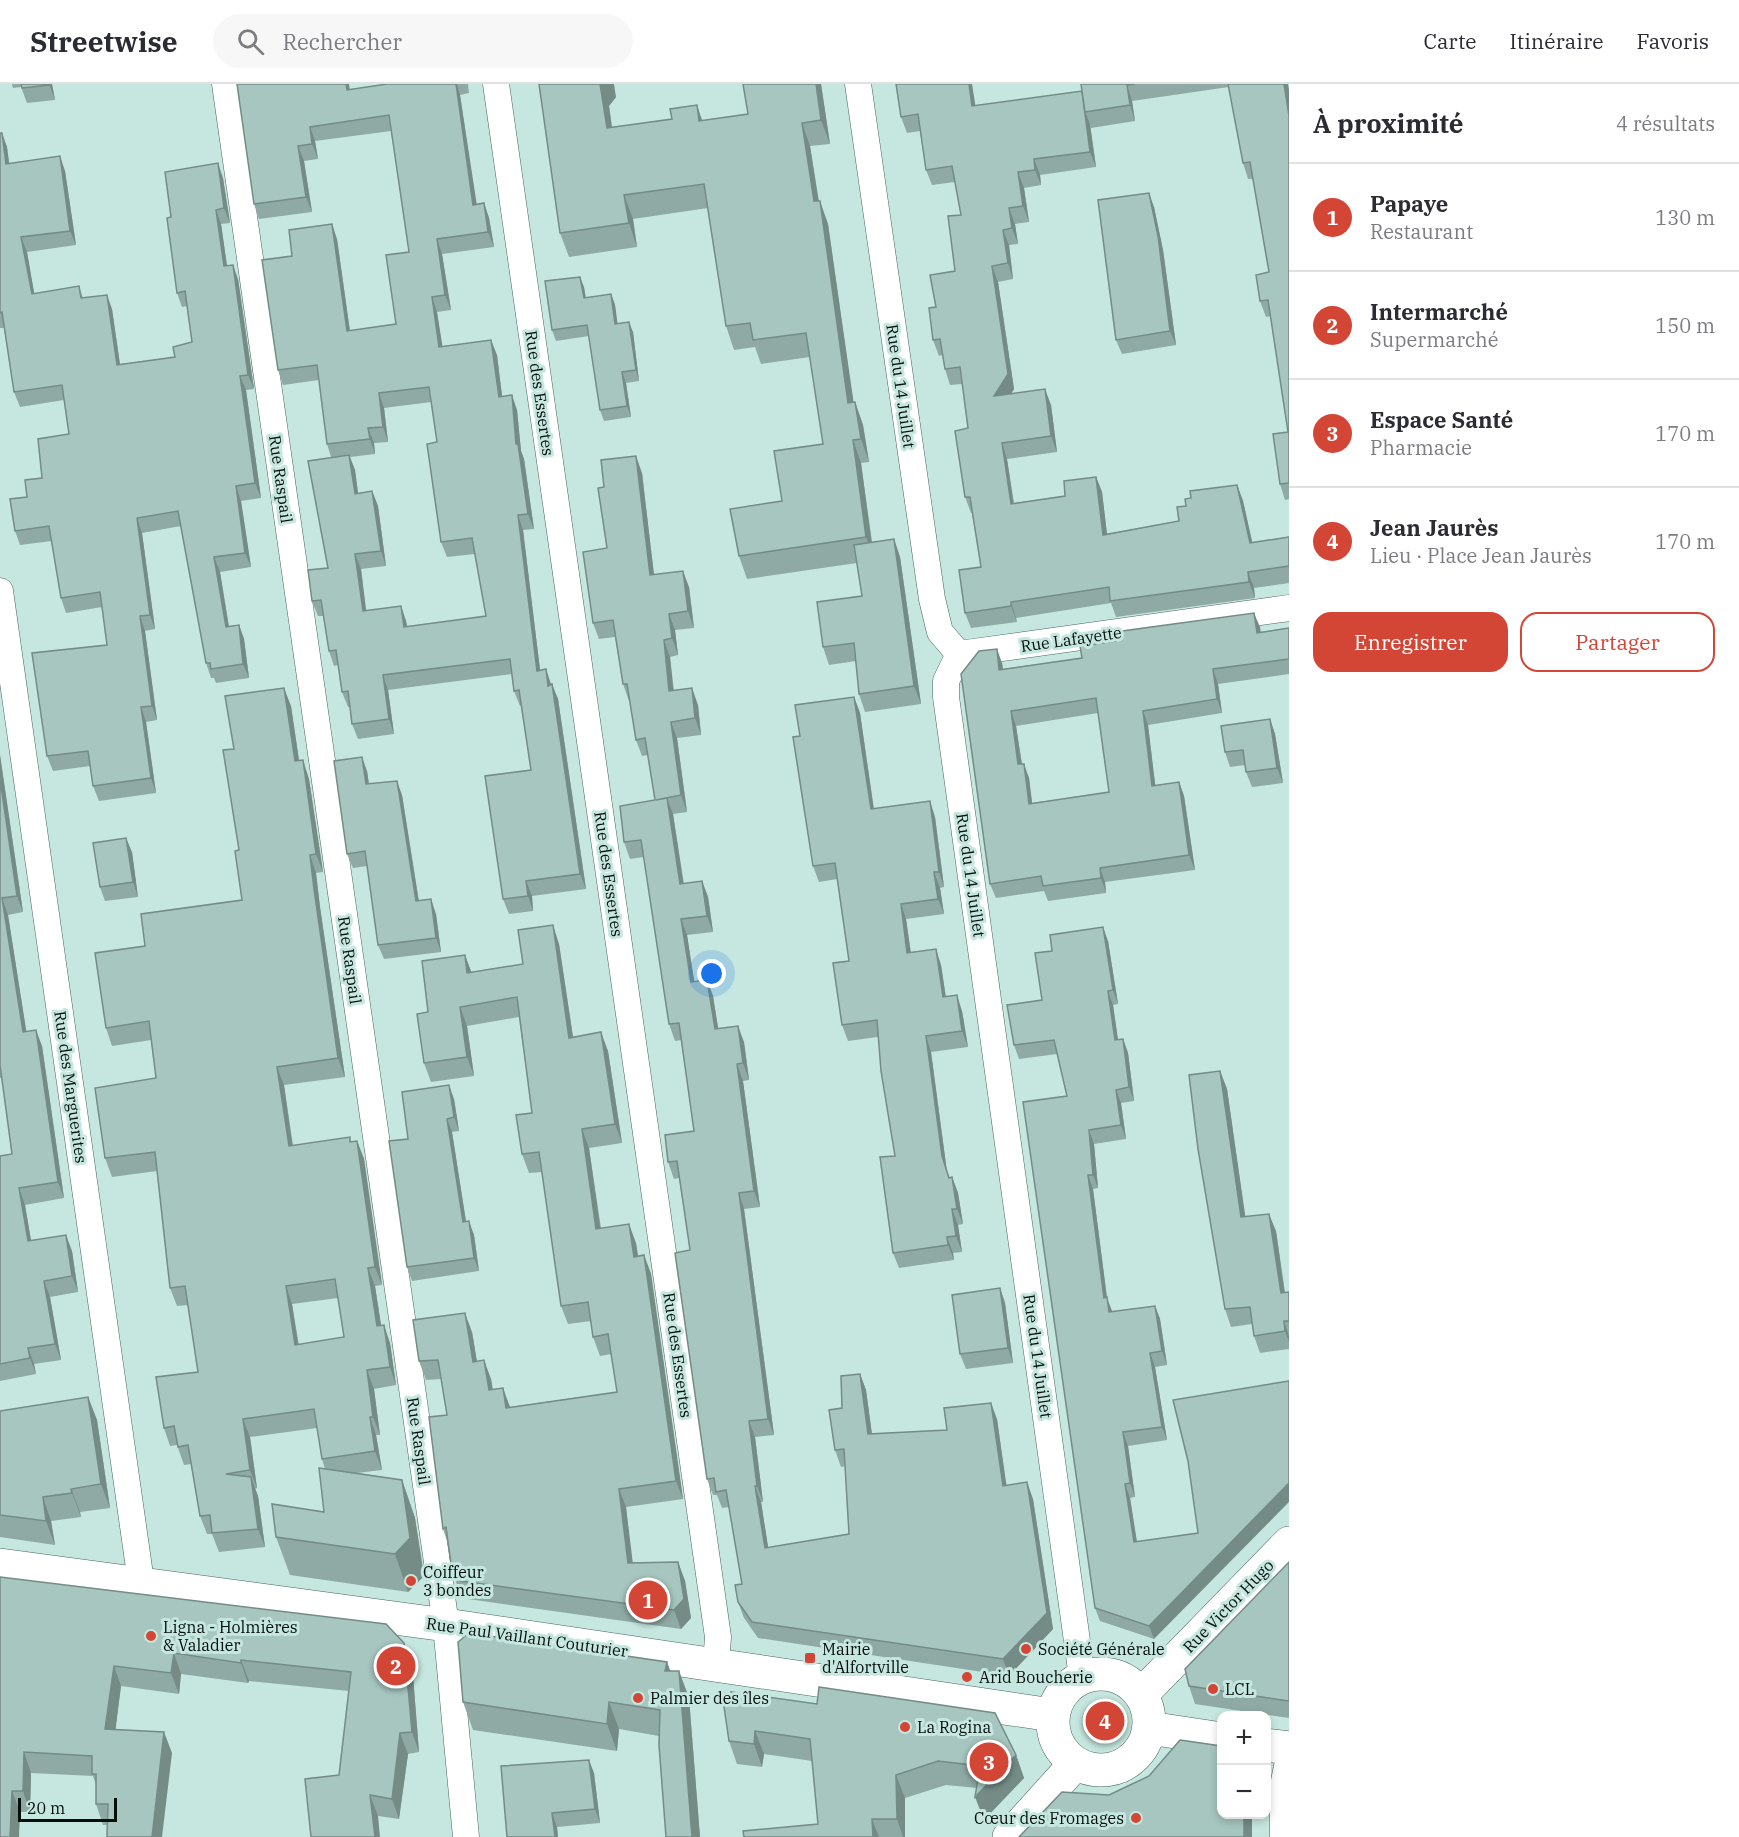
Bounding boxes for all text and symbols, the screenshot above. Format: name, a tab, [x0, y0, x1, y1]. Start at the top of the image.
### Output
search box	[213, 14, 633, 68]
text: Streetwise	[30, 23, 177, 60]
icon: search	[234, 25, 267, 58]
text: Rechercher	[282, 27, 402, 56]
text: Carte	[1423, 27, 1477, 55]
text: Itinéraire	[1510, 27, 1603, 55]
text: Favoris	[1636, 27, 1709, 55]
text: À proximité	[1313, 106, 1464, 140]
text: 4 résultats	[1616, 110, 1715, 137]
text: Papaye	[1370, 189, 1448, 218]
text: 1	[1327, 204, 1339, 231]
text: 130 m	[1655, 204, 1715, 231]
text: Restaurant	[1370, 218, 1473, 245]
text: Intermarché	[1370, 297, 1508, 326]
text: 2	[1327, 312, 1339, 339]
text: 150 m	[1655, 312, 1715, 339]
street label: Rue du 14 Juillet	[882, 323, 920, 450]
text: Supermarché	[1370, 326, 1499, 353]
street label: Rue des Essertes	[521, 329, 559, 457]
text: Espace Santé	[1370, 405, 1513, 434]
text: 3	[1327, 420, 1339, 447]
text: 170 m	[1655, 420, 1715, 447]
street label: Rue Raspail	[265, 434, 297, 525]
text: Pharmacie	[1370, 434, 1472, 461]
text: Jean Jaurès	[1370, 513, 1498, 542]
text: 4	[1327, 528, 1339, 555]
text: 170 m	[1655, 528, 1715, 555]
text: Lieu · Place Jean Jaurès	[1370, 542, 1592, 569]
button: Enregistrer	[1313, 612, 1508, 672]
button: Partager	[1520, 612, 1715, 672]
street label: Rue Lafayette	[1019, 622, 1123, 656]
street label: Rue des Essertes	[590, 810, 628, 938]
street label: Rue du 14 Juillet	[952, 812, 990, 939]
street label: Rue Raspail	[334, 915, 366, 1006]
your location	[697, 959, 726, 988]
street label: Rue des Marguerites	[50, 1009, 92, 1165]
street label: Rue des Essertes	[659, 1291, 697, 1419]
street label: Rue du 14 Juillet	[1019, 1293, 1057, 1420]
street label: Rue Raspail	[403, 1396, 435, 1487]
street label: Rue Victor Hugo	[1178, 1555, 1278, 1657]
place label: Coiffeur 3 bondes	[423, 1562, 491, 1600]
marker: Coiffeur 3 bondes	[404, 1574, 418, 1588]
pin: 1	[628, 1578, 668, 1622]
street label: Rue Paul Vaillant Couturier	[425, 1613, 629, 1661]
place label: Ligna - Holmières & Valadier	[163, 1617, 298, 1655]
marker: Ligna - Holmières & Valadier	[144, 1629, 158, 1643]
place label: Mairie d'Alfortville	[822, 1639, 909, 1677]
place label: Société Générale	[1038, 1639, 1165, 1659]
marker: Société Générale	[1019, 1642, 1033, 1656]
pin: 2	[376, 1644, 416, 1688]
marker: Mairie d'Alfortville	[803, 1651, 817, 1665]
place label: Arid Boucherie	[979, 1667, 1093, 1687]
marker: Arid Boucherie	[960, 1670, 974, 1684]
place label: LCL	[1225, 1679, 1254, 1699]
marker: LCL	[1206, 1682, 1220, 1696]
place label: Palmier des îles	[650, 1688, 769, 1708]
marker: Palmier des îles	[631, 1691, 645, 1705]
pin: 4	[1086, 1698, 1124, 1744]
map controls	[1217, 1711, 1271, 1819]
button: +	[1217, 1711, 1271, 1765]
place label: La Rogina	[917, 1717, 991, 1737]
marker: La Rogina	[898, 1720, 912, 1734]
pin: 3	[970, 1740, 1008, 1784]
button: −	[1217, 1765, 1271, 1819]
scale bar	[18, 1795, 117, 1822]
text: 20 m	[27, 1798, 65, 1818]
place label: Cœur des Fromages	[974, 1808, 1124, 1828]
marker: Cœur des Fromages	[1129, 1811, 1143, 1825]

